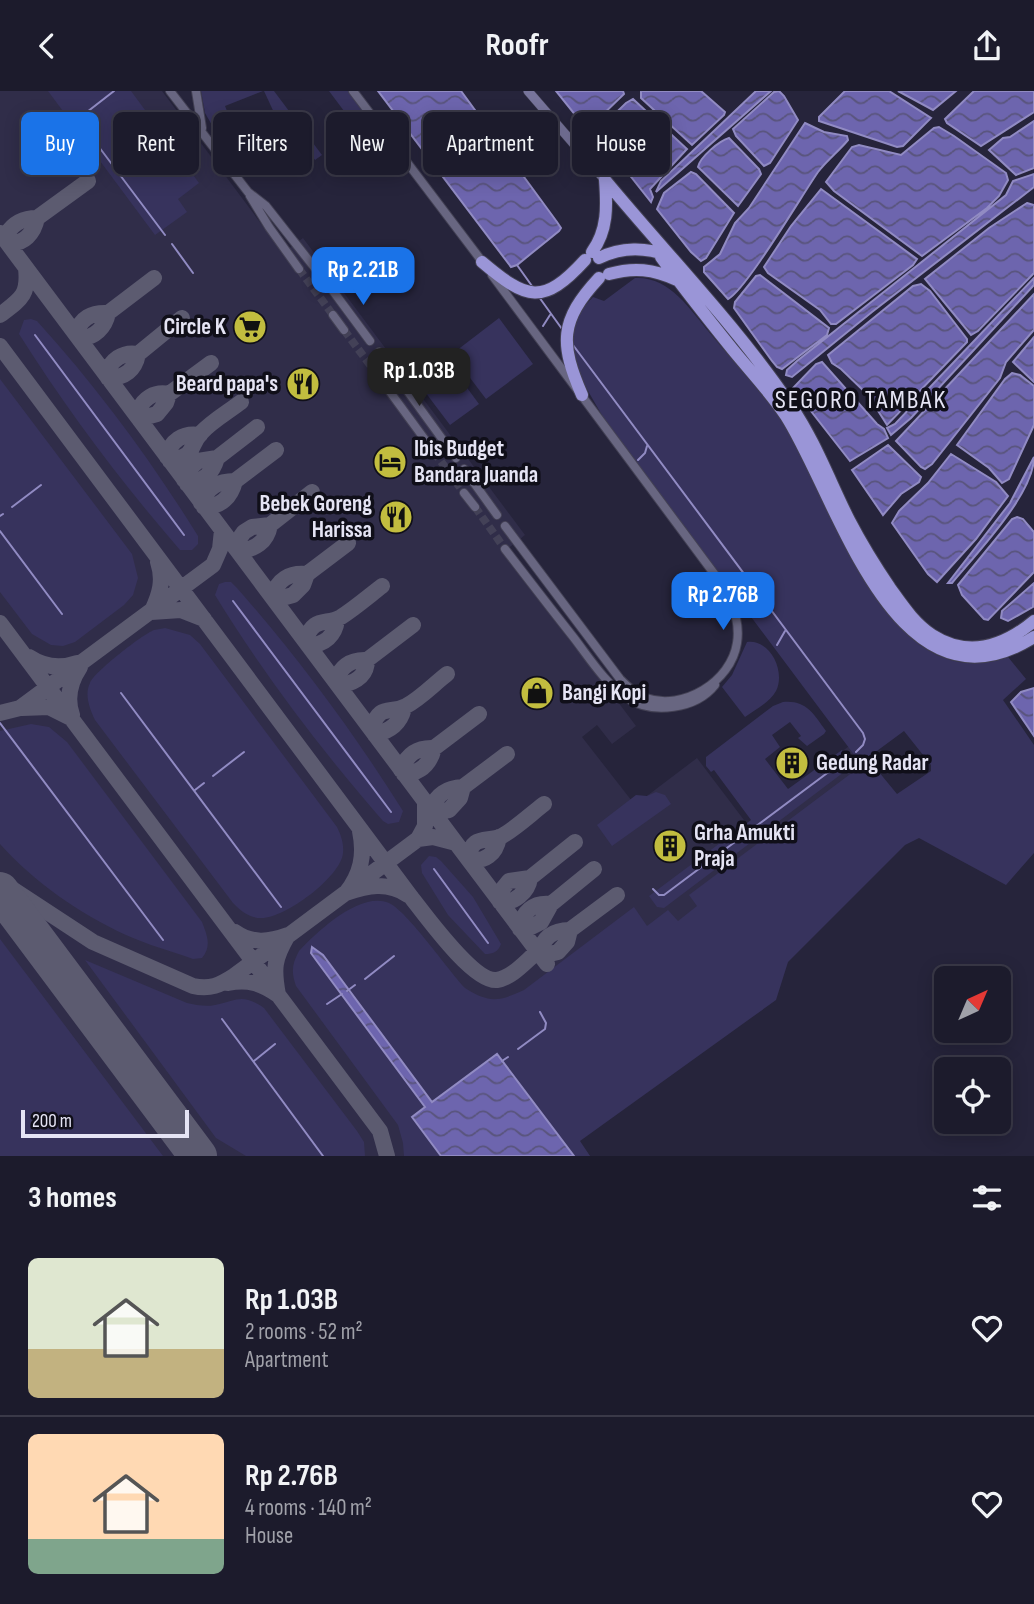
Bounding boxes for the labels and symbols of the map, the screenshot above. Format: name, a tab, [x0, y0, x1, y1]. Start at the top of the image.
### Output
pin: Rp 2.21B	[291, 247, 435, 307]
supermarket icon: Circle K	[231, 308, 269, 346]
place label: Circle K	[164, 313, 227, 341]
pin: Rp 1.03B	[347, 349, 491, 408]
restaurant icon: Beard papa's	[284, 365, 322, 403]
place label: Beard papa's	[176, 370, 278, 398]
district label: SEGORO TAMBAK	[775, 385, 947, 416]
place label: Ibis Budget Bandara Juanda	[414, 435, 538, 489]
hotel icon: Ibis Budget Bandara Juanda	[371, 443, 409, 481]
place label: Bebek Goreng Harissa	[259, 490, 372, 544]
restaurant icon: Bebek Goreng Harissa	[377, 498, 415, 536]
pin: Rp 2.76B	[651, 573, 795, 632]
shop icon: Bangi Kopi	[518, 674, 556, 712]
place label: Bangi Kopi	[562, 679, 646, 707]
building icon: Gedung Radar	[773, 744, 811, 782]
place label: Gedung Radar	[816, 749, 929, 777]
place label: Grha Amukti Praja	[694, 819, 795, 873]
building icon: Grha Amukti Praja	[651, 827, 689, 865]
north arrow	[934, 966, 1012, 1043]
scale bar	[21, 1107, 189, 1139]

